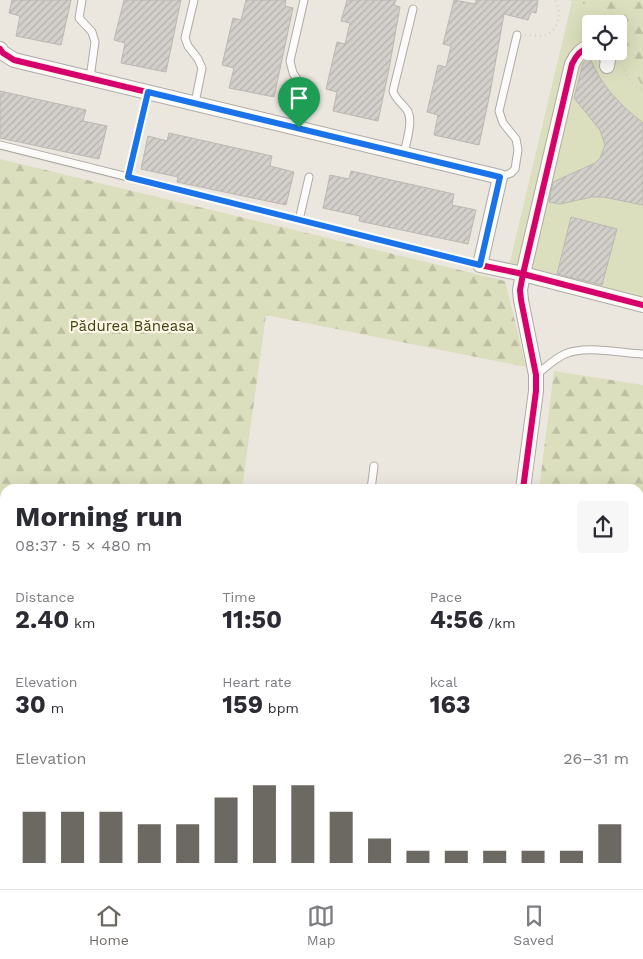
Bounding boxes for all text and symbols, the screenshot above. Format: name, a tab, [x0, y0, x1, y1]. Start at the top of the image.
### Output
map controls	[582, 15, 627, 60]
button: locate	[582, 15, 627, 60]
pin	[278, 77, 320, 128]
icon: arrive	[285, 84, 313, 112]
park label: Pădurea Băneasa	[69, 317, 195, 335]
text: Morning run	[15, 500, 183, 533]
button: share	[577, 501, 629, 553]
text: 08:37 · 5 × 480 m	[15, 536, 151, 555]
text: Distance	[15, 589, 75, 605]
text: Time	[222, 589, 256, 605]
text: Pace	[430, 589, 462, 605]
text: 2.40	[15, 605, 69, 634]
text: 11:50	[222, 605, 282, 634]
text: 4:56	[430, 605, 483, 634]
text: km	[69, 615, 95, 631]
text: /km	[483, 615, 516, 631]
text: Elevation	[15, 674, 78, 690]
text: Heart rate	[222, 674, 292, 690]
text: kcal	[430, 674, 457, 690]
text: 30	[15, 690, 46, 719]
text: 159	[222, 690, 263, 719]
text: 163	[430, 690, 471, 719]
text: m	[46, 700, 64, 716]
text: bpm	[263, 700, 299, 716]
text: Elevation	[15, 749, 86, 768]
text: 26–31 m	[563, 749, 629, 768]
tab: Home	[89, 902, 129, 948]
tab: Map	[307, 902, 335, 948]
tab: Saved	[513, 902, 554, 948]

